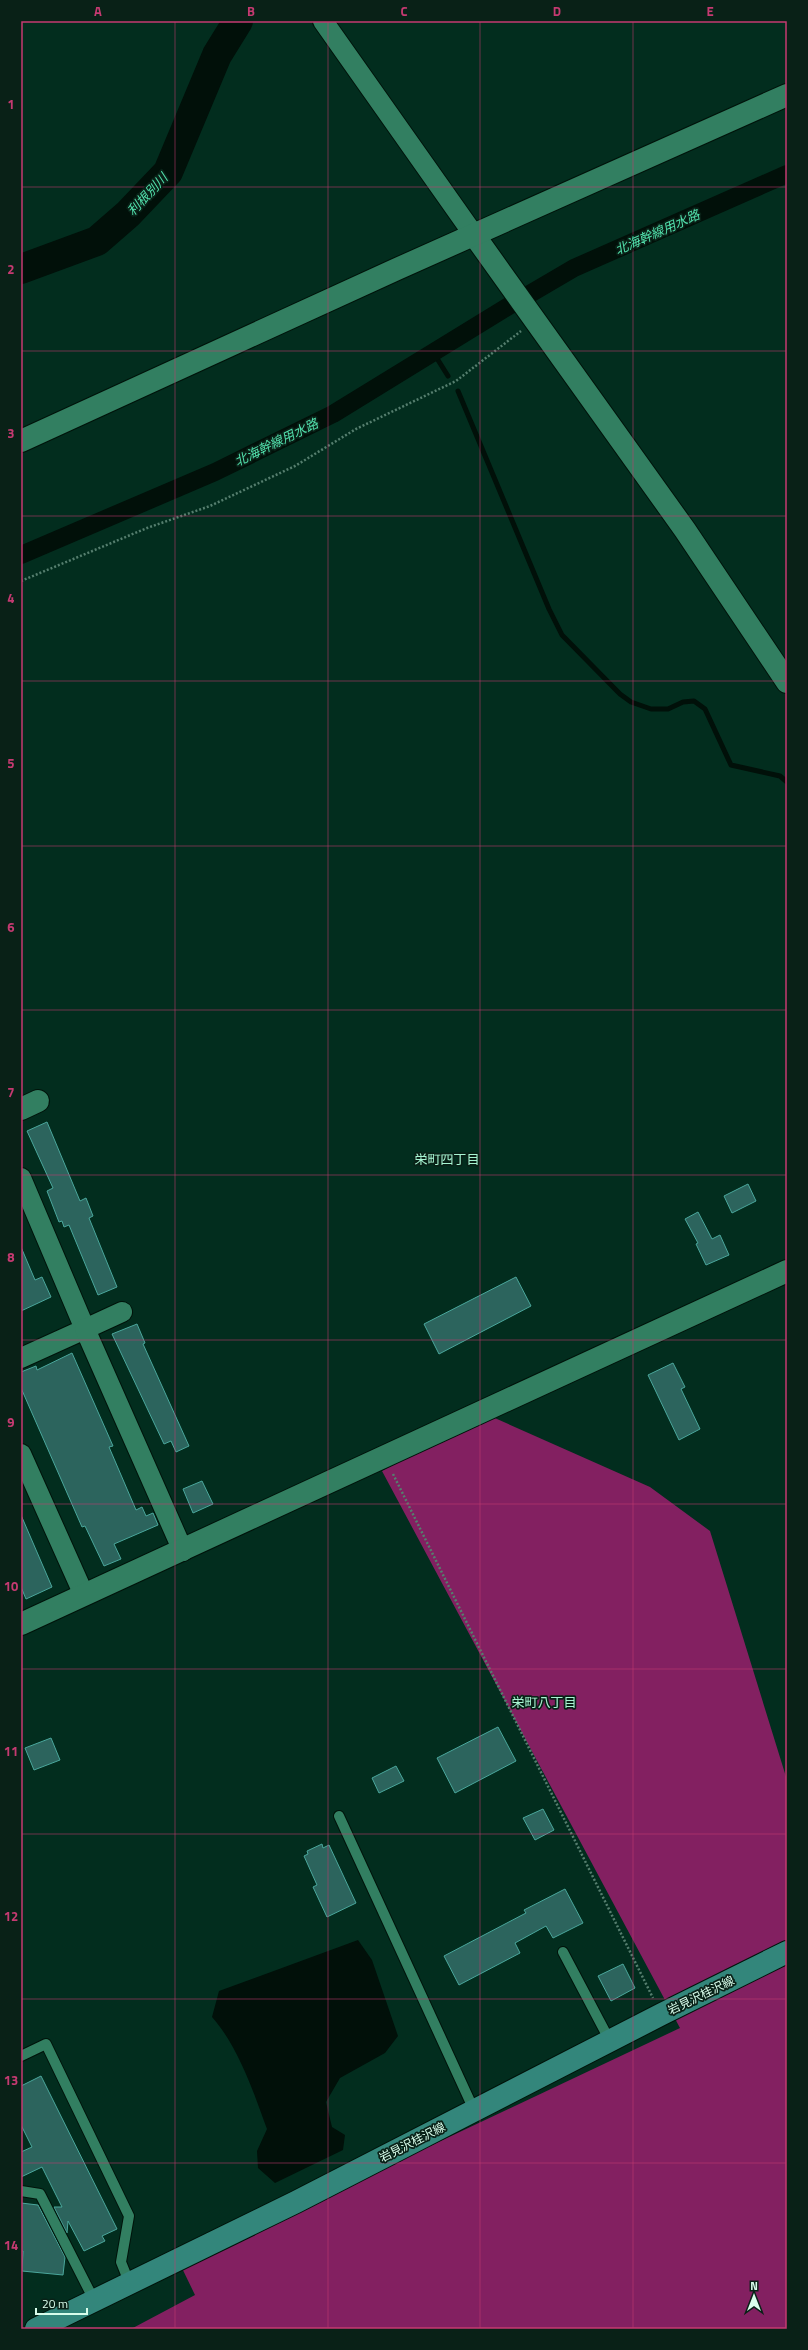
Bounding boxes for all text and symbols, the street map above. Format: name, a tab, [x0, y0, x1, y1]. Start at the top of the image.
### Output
text: A	[94, 1, 102, 21]
text: B	[247, 1, 255, 21]
text: C	[400, 1, 408, 21]
text: D	[553, 1, 561, 21]
text: E	[706, 1, 714, 21]
text: 1	[7, 94, 15, 114]
water label: 利根別川	[122, 167, 173, 220]
water label: 北海幹線用水路	[611, 204, 704, 260]
text: 2	[7, 259, 15, 279]
water label: 北海幹線用水路	[231, 413, 322, 471]
text: 3	[7, 423, 15, 443]
text: 4	[7, 588, 15, 608]
text: 5	[7, 753, 15, 773]
text: 6	[7, 917, 15, 937]
text: 7	[7, 1082, 15, 1102]
district label: 栄町四丁目	[414, 1149, 480, 1169]
text: 8	[7, 1247, 15, 1267]
text: 9	[7, 1412, 15, 1432]
text: 10	[4, 1576, 18, 1596]
district label: 栄町八丁目	[511, 1692, 577, 1712]
text: 11	[4, 1741, 18, 1761]
text: 12	[4, 1906, 18, 1926]
street label: 岩見沢桂沢線	[664, 1971, 738, 2019]
text: 13	[4, 2070, 18, 2090]
street label: 岩見沢桂沢線	[376, 2117, 448, 2167]
text: 14	[4, 2235, 18, 2255]
north arrow	[734, 2276, 774, 2316]
text: N	[750, 2278, 758, 2294]
scale bar	[36, 2290, 87, 2316]
text: 20 m	[42, 2294, 68, 2313]

